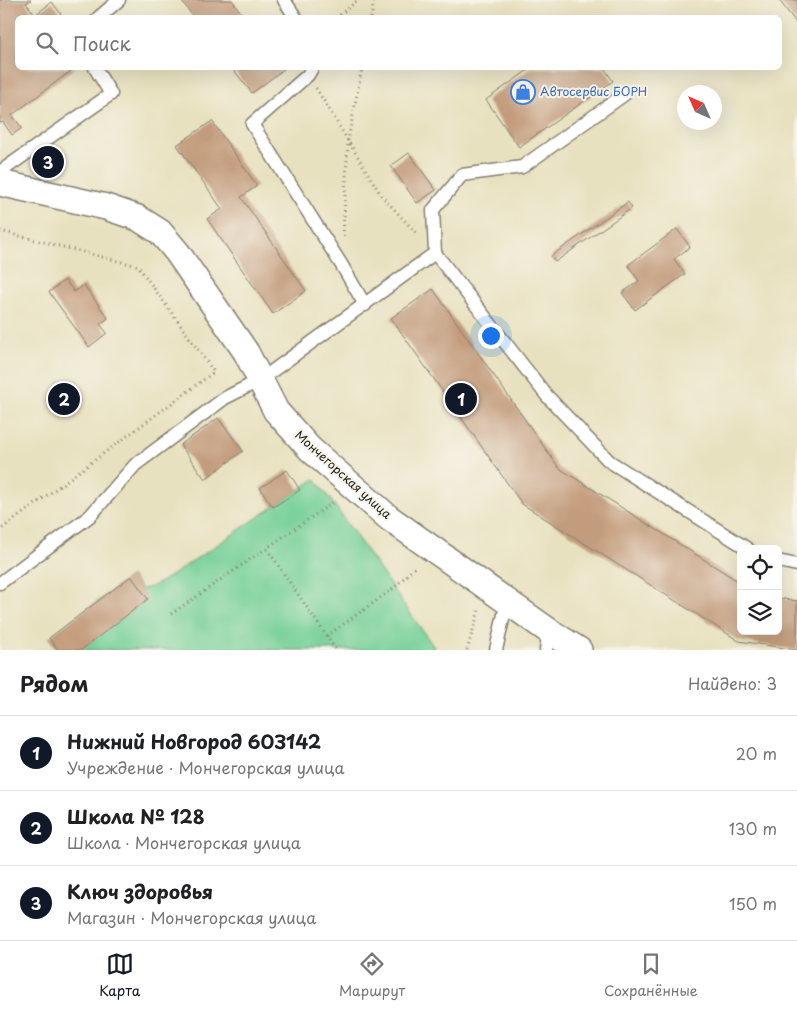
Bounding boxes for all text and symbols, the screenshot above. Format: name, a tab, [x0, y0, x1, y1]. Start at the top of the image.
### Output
search box	[15, 15, 782, 70]
icon: search	[33, 29, 61, 57]
text: Поиск	[73, 29, 131, 57]
shop icon: Автосервис БОРН	[510, 79, 536, 105]
place label: Автосервис БОРН	[540, 82, 647, 100]
north arrow	[677, 85, 722, 130]
pin: 3	[32, 143, 64, 181]
your location	[478, 323, 504, 349]
pin: 2	[48, 380, 80, 418]
pin: 1	[445, 380, 477, 418]
street label: Мончегорская улица	[291, 426, 396, 523]
map controls	[737, 545, 782, 635]
button: locate	[737, 545, 782, 590]
button: layers	[737, 590, 782, 635]
text: Рядом	[20, 667, 88, 699]
text: Найдено: 3	[688, 671, 777, 695]
text: Нижний Новгород 603142	[67, 727, 321, 755]
text: 1	[32, 741, 40, 765]
text: 20 m	[736, 741, 777, 765]
text: Учреждение · Мончегорская улица	[67, 755, 345, 779]
text: Школа № 128	[67, 802, 205, 830]
text: 2	[30, 816, 42, 840]
text: 130 m	[729, 816, 777, 840]
text: Школа · Мончегорская улица	[67, 830, 301, 854]
text: Ключ здоровья	[67, 877, 213, 905]
text: 3	[31, 891, 41, 915]
text: 150 m	[729, 891, 777, 915]
text: Магазин · Мончегорская улица	[67, 905, 316, 929]
tab: Карта	[99, 950, 140, 1001]
tab: Маршрут	[339, 950, 405, 1001]
tab: Сохранённые	[604, 950, 698, 1001]

